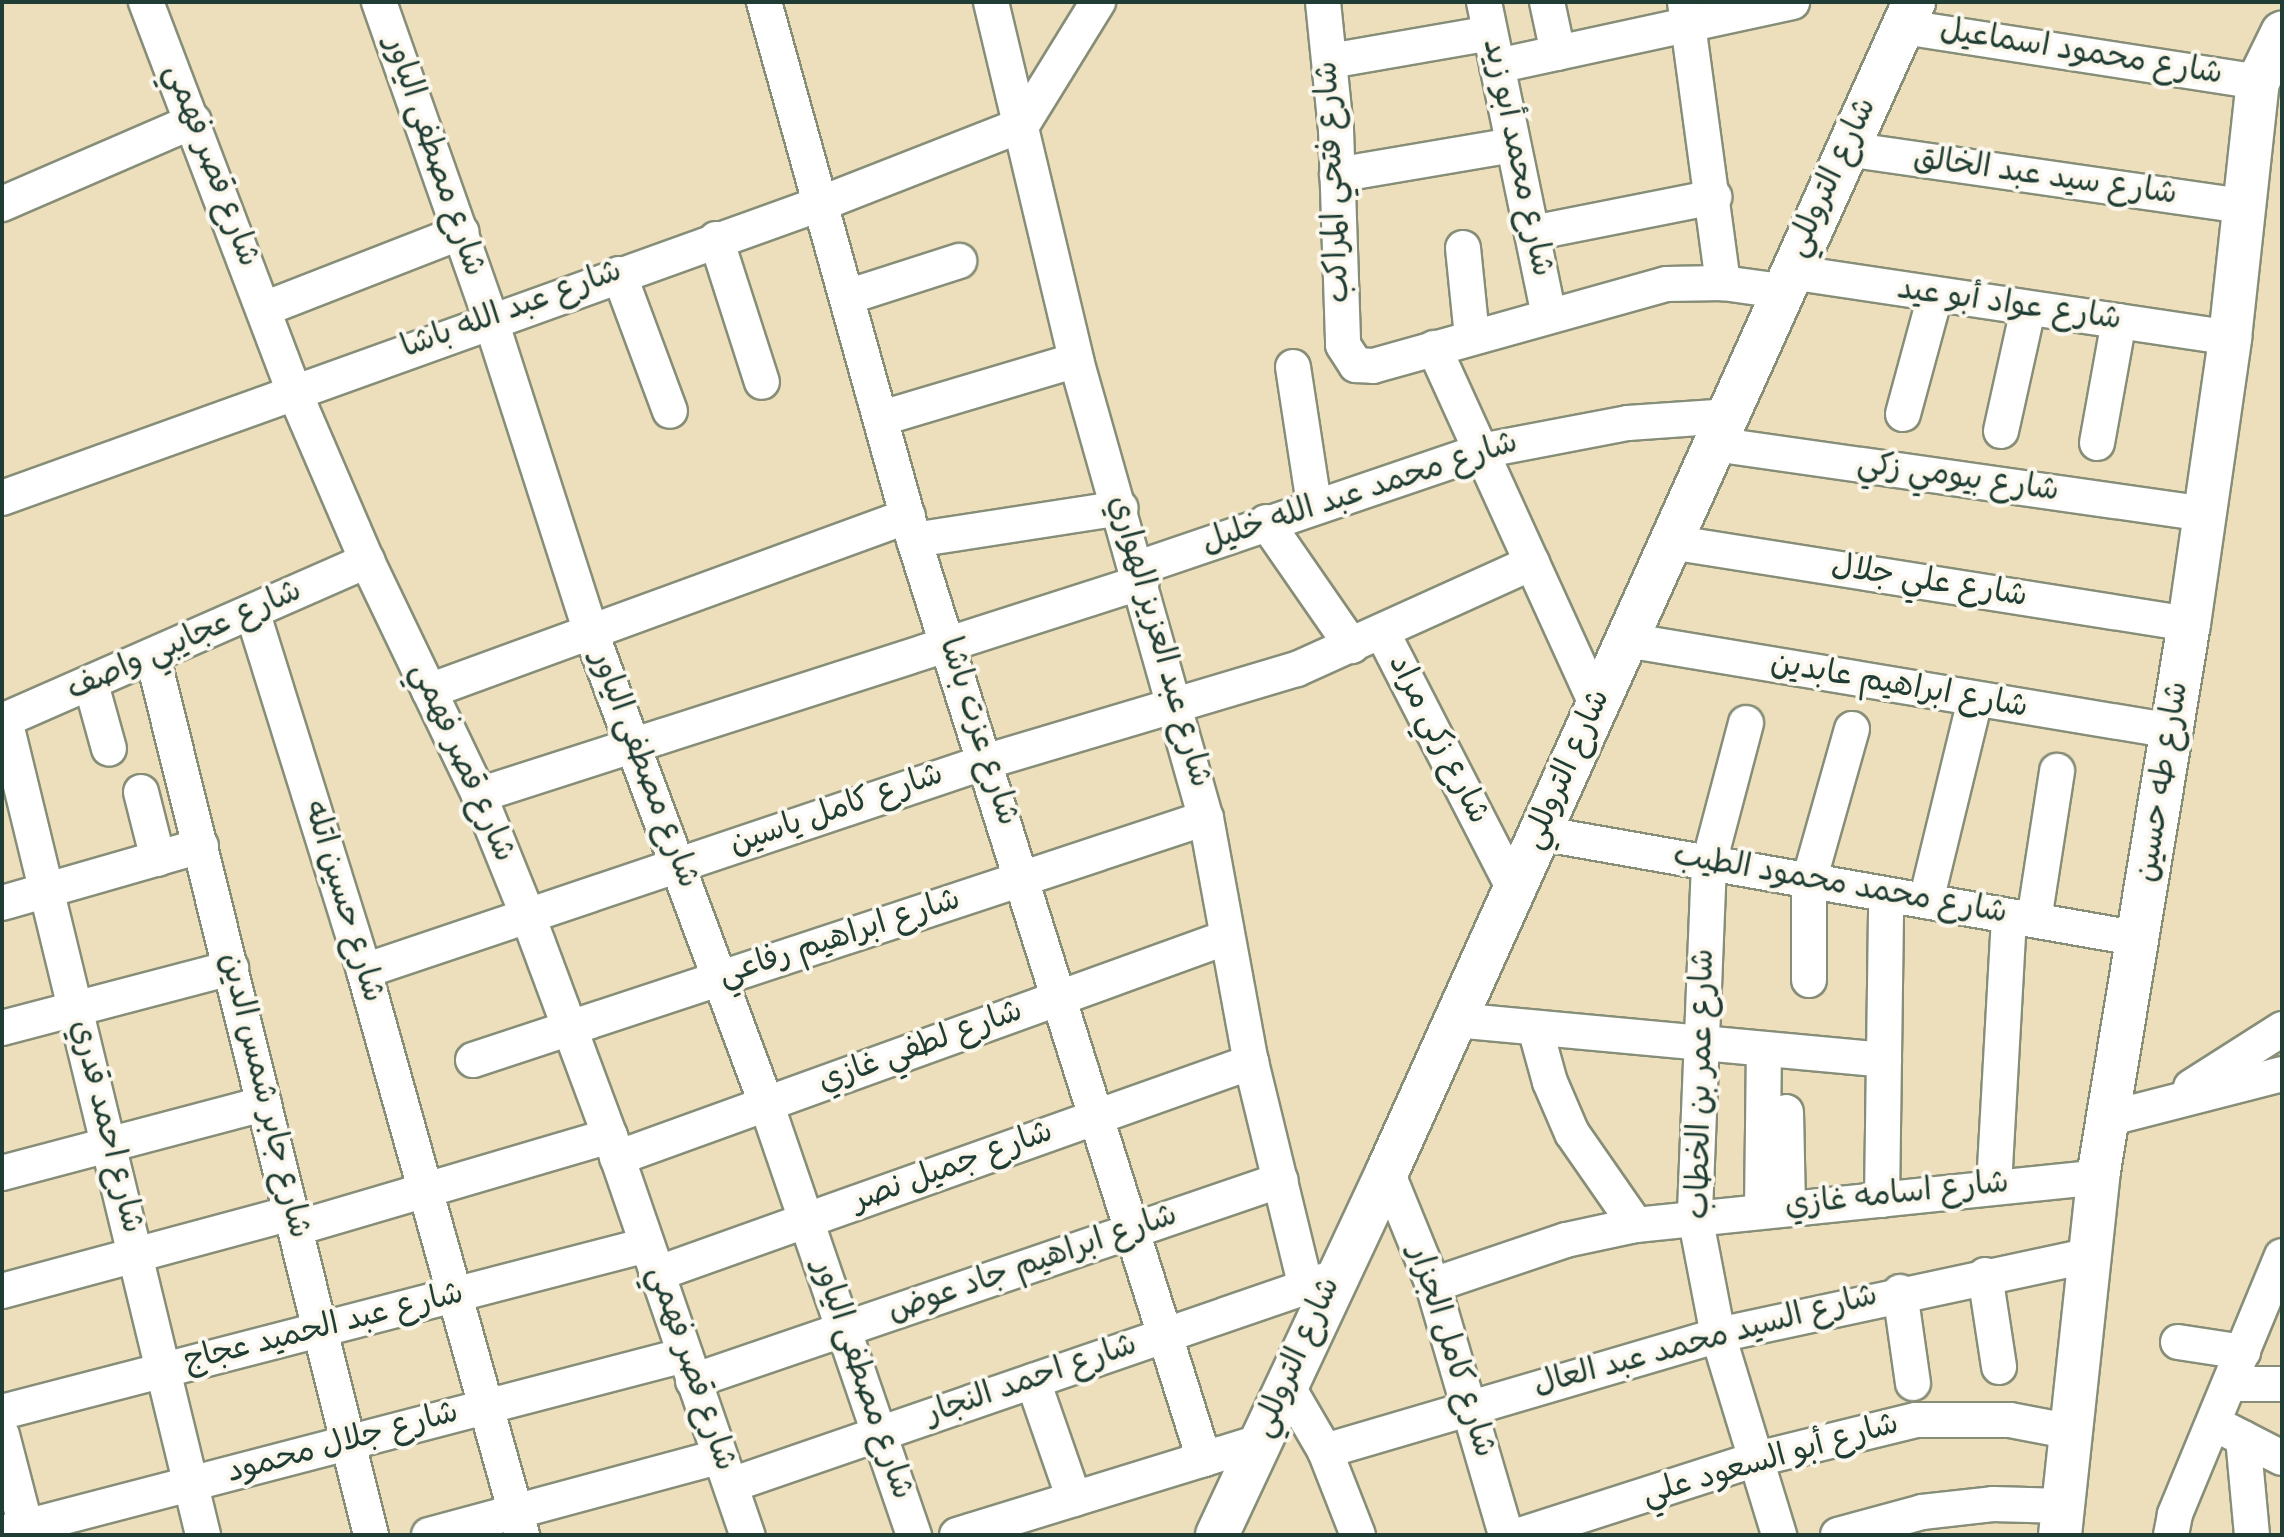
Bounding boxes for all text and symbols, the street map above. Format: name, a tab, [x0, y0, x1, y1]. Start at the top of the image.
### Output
street label: شارع محمود اسماعيل	[1937, 13, 2225, 95]
street label: شارع مصطفى الياور	[374, 32, 492, 282]
street label: شارع محمد أبو زيد	[1472, 36, 1560, 280]
street label: شارع قصر فهمي	[154, 59, 266, 273]
street label: شارع فتحي المراكب	[1309, 60, 1361, 304]
street label: شارع التروللي	[1779, 92, 1887, 264]
street label: شارع سيد عبد الخالق	[1911, 140, 2179, 216]
street label: شارع عبد الله باشا	[397, 253, 627, 369]
street label: شارع عواد أبو عيد	[1894, 271, 2124, 341]
street label: شارع محمد عبد الله خليل	[1197, 425, 1523, 563]
street label: شارع بيومي زكي	[1855, 446, 2061, 512]
street label: شارع عبد العزيز الهواري	[1098, 492, 1218, 792]
street label: شارع علي جلال	[1828, 549, 2030, 617]
street label: شارع عجايبي واصف	[62, 573, 308, 711]
street label: شارع عزت باشا	[929, 633, 1025, 831]
street label: شارع ابراهيم عابدين	[1767, 645, 2031, 729]
street label: شارع مصطفى الياور	[580, 646, 706, 894]
street label: شارع زكي مراد	[1378, 649, 1496, 831]
street label: شارع قصر فهمي	[400, 657, 522, 869]
street label: شارع طه حسين	[2129, 679, 2199, 885]
street label: شارع التروللي	[1516, 684, 1620, 856]
street label: شارع كامل ياسين	[725, 756, 949, 866]
street label: شارع حسين اتله	[293, 797, 391, 1007]
street label: شارع محمد محمود الطيب	[1670, 838, 2010, 934]
street label: شارع ابراهيم رفاعي	[714, 882, 966, 996]
street label: شارع عمر بن الخطاب	[1681, 948, 1725, 1220]
street label: شارع جابر شمس الدين	[209, 949, 317, 1243]
street label: شارع لطفي غازي	[814, 993, 1028, 1103]
street label: شارع احمد قدري	[60, 1016, 150, 1238]
street label: شارع جميل نصر	[847, 1114, 1059, 1222]
street label: شارع اسامه غازي	[1783, 1165, 2011, 1227]
street label: شارع ابراهيم جاد عوض	[883, 1197, 1183, 1333]
street label: شارع كامل الجزار	[1398, 1241, 1502, 1463]
street label: شارع مصطفى الياور	[802, 1255, 920, 1505]
street label: شارع قصر فهمي	[637, 1262, 743, 1476]
street label: شارع التروللي	[1246, 1272, 1350, 1444]
street label: شارع عبد الحميد عجاج	[180, 1276, 468, 1382]
street label: شارع السيد محمد عبد العال	[1530, 1278, 1882, 1406]
street label: شارع احمد النجار	[921, 1327, 1143, 1435]
street label: شارع جلال محمود	[223, 1395, 463, 1493]
street label: شارع أبو السعود علي	[1638, 1406, 1904, 1516]

